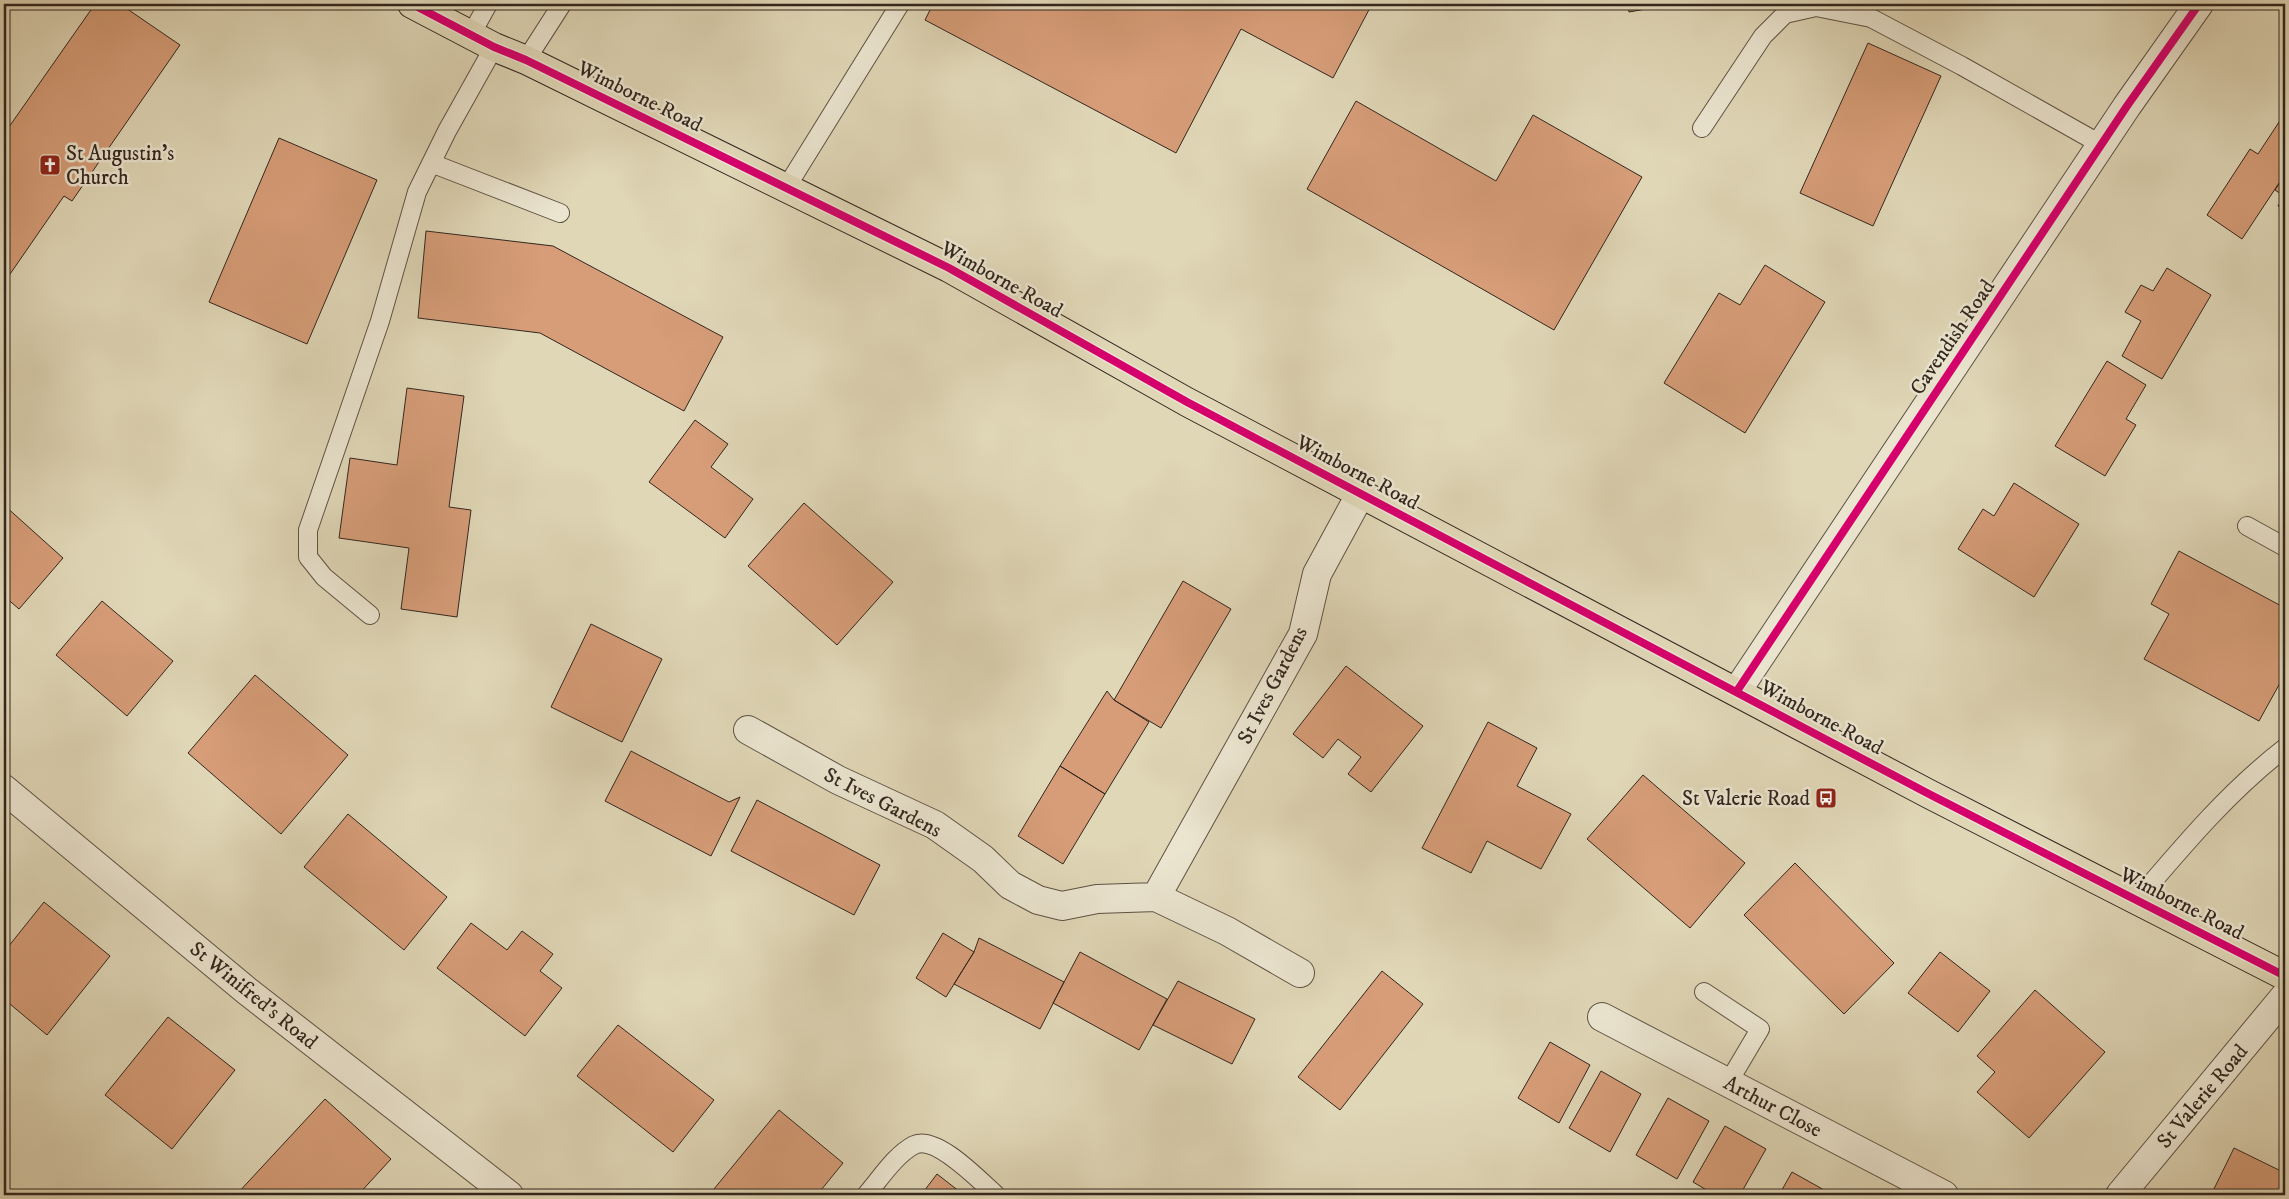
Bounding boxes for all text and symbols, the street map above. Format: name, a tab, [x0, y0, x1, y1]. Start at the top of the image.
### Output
street label: Wimborne Road	[572, 55, 707, 139]
place label: St Augustin's Church	[66, 141, 174, 191]
church icon: St Augustin's Church	[38, 153, 62, 177]
street label: Wimborne Road	[935, 235, 1068, 324]
street label: Cavendish Road	[1905, 275, 2001, 400]
street label: Wimborne Road	[1291, 429, 1424, 516]
street label: St Ives Gardens	[1232, 622, 1314, 749]
street label: Wimborne Road	[1755, 674, 1888, 761]
street label: St Ives Gardens	[819, 762, 946, 844]
place label: St Valerie Road	[1682, 786, 1811, 812]
bus stop icon: St Valerie Road	[1814, 786, 1838, 810]
street label: Wimborne Road	[2114, 861, 2248, 947]
street label: St Winifred's Road	[184, 936, 323, 1056]
street label: St Valerie Road	[2152, 1039, 2254, 1154]
street label: Arthur Close	[1719, 1070, 1826, 1144]

